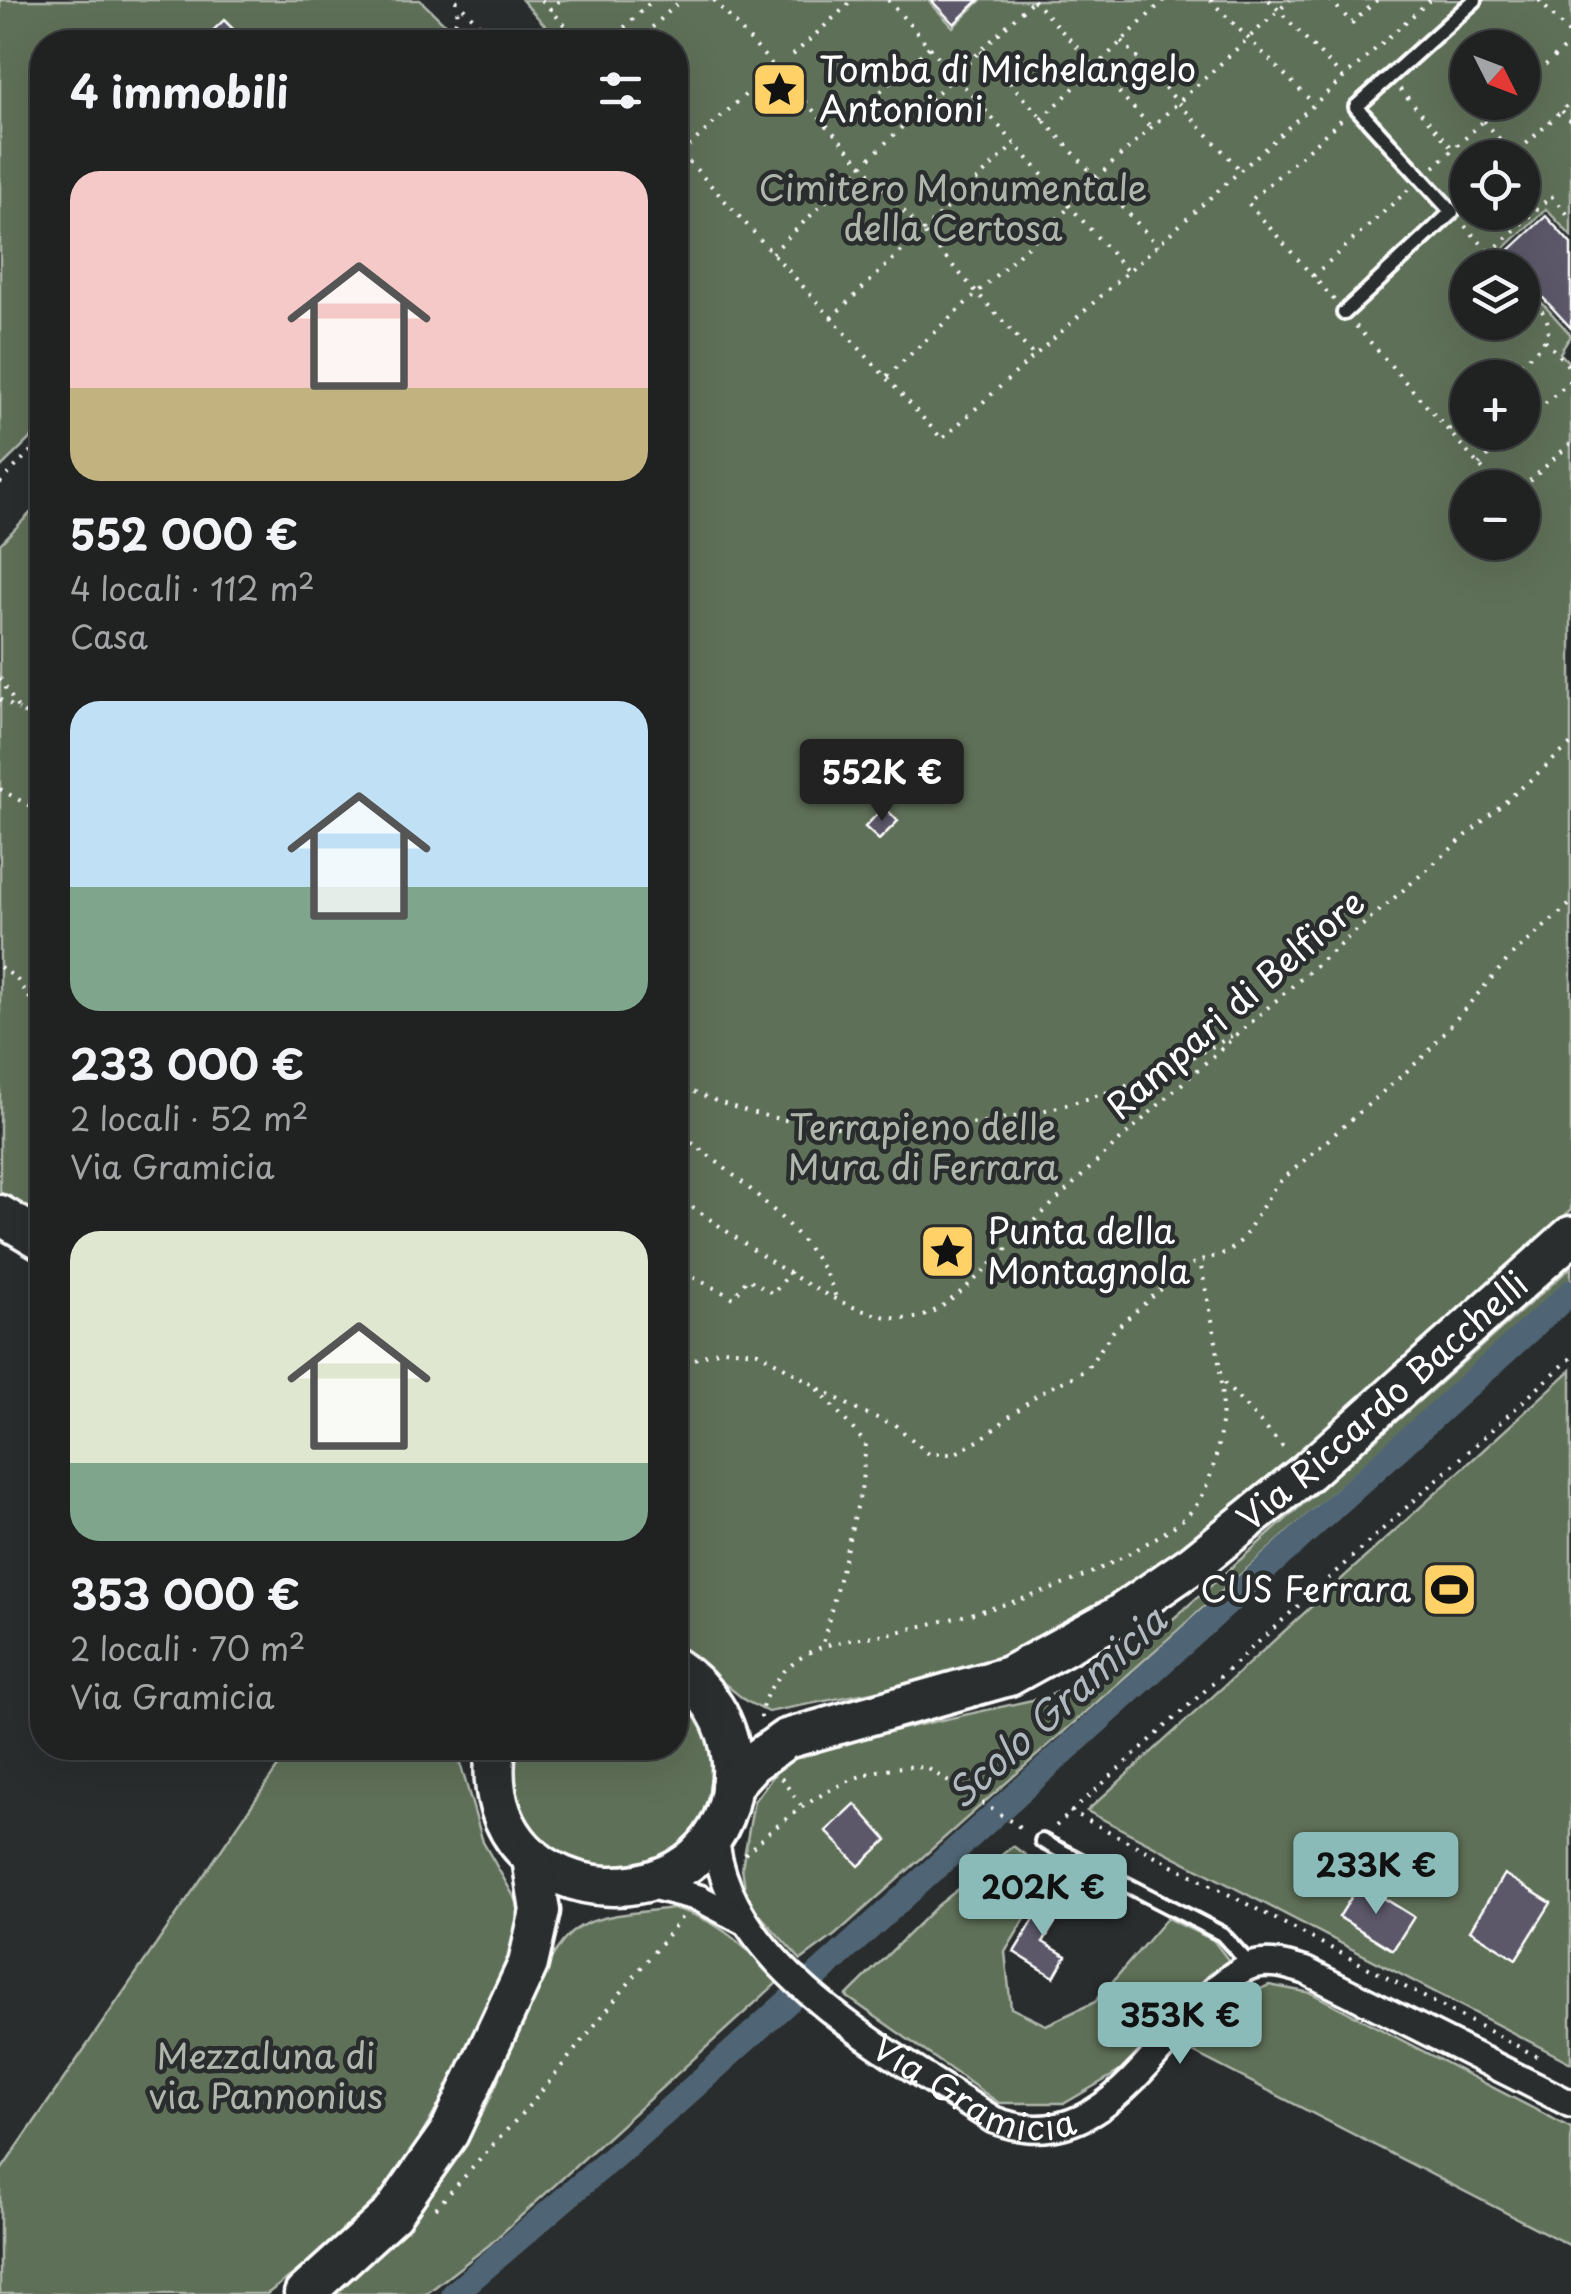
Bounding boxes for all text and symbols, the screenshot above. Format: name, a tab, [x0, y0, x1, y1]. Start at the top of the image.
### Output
north arrow	[1450, 30, 1540, 120]
map controls	[1450, 30, 1540, 560]
place label: Tomba di Michelangelo Antonioni	[819, 41, 1196, 134]
text: 4 immobili	[70, 59, 288, 122]
place icon: Tomba di Michelangelo Antonioni	[750, 60, 810, 120]
icon: filters	[593, 63, 648, 118]
button: locate	[1450, 140, 1540, 230]
park label: Cimitero Monumentale della Certosa	[759, 160, 1147, 253]
icon: home	[269, 236, 449, 416]
button: layers	[1450, 250, 1540, 340]
button: +	[1450, 360, 1540, 450]
button: −	[1450, 470, 1540, 560]
text: 552 000 €	[70, 501, 298, 564]
text: 4 locali · 112 m²	[70, 564, 315, 612]
text: Casa	[70, 612, 148, 660]
pin: 552K €	[801, 739, 963, 824]
text: 552K €	[822, 747, 942, 795]
icon: home	[269, 766, 449, 946]
street label: Rampari di Belfiore	[1093, 876, 1375, 1131]
text: 233 000 €	[70, 1031, 304, 1094]
text: 2 locali · 52 m²	[70, 1094, 309, 1142]
park label: Terrapieno delle Mura di Ferrara	[788, 1099, 1058, 1192]
text: Via Gramicia	[70, 1142, 275, 1190]
place label: Punta della Montagnola	[987, 1203, 1190, 1296]
place icon: Punta della Montagnola	[918, 1222, 978, 1282]
street label: Via Riccardo Bacchelli	[1224, 1257, 1539, 1543]
icon: home	[269, 1296, 449, 1476]
sports icon: CUS Ferrara	[1420, 1560, 1480, 1620]
text: 353 000 €	[70, 1561, 300, 1624]
place label: CUS Ferrara	[1200, 1561, 1411, 1614]
water label: Scolo Gramicia	[933, 1591, 1179, 1821]
text: 2 locali · 70 m²	[70, 1624, 305, 1672]
text: Via Gramicia	[70, 1672, 275, 1720]
pin: 233K €	[1295, 1832, 1457, 1917]
text: 233K €	[1315, 1840, 1437, 1888]
pin: 202K €	[962, 1854, 1124, 1939]
text: 202K €	[981, 1862, 1105, 1910]
pin: 353K €	[1099, 1982, 1261, 2067]
text: 353K €	[1120, 1990, 1240, 2038]
street label: Via Gramicia	[862, 2020, 1082, 2153]
park label: Mezzaluna di via Pannonius	[149, 2028, 383, 2121]

